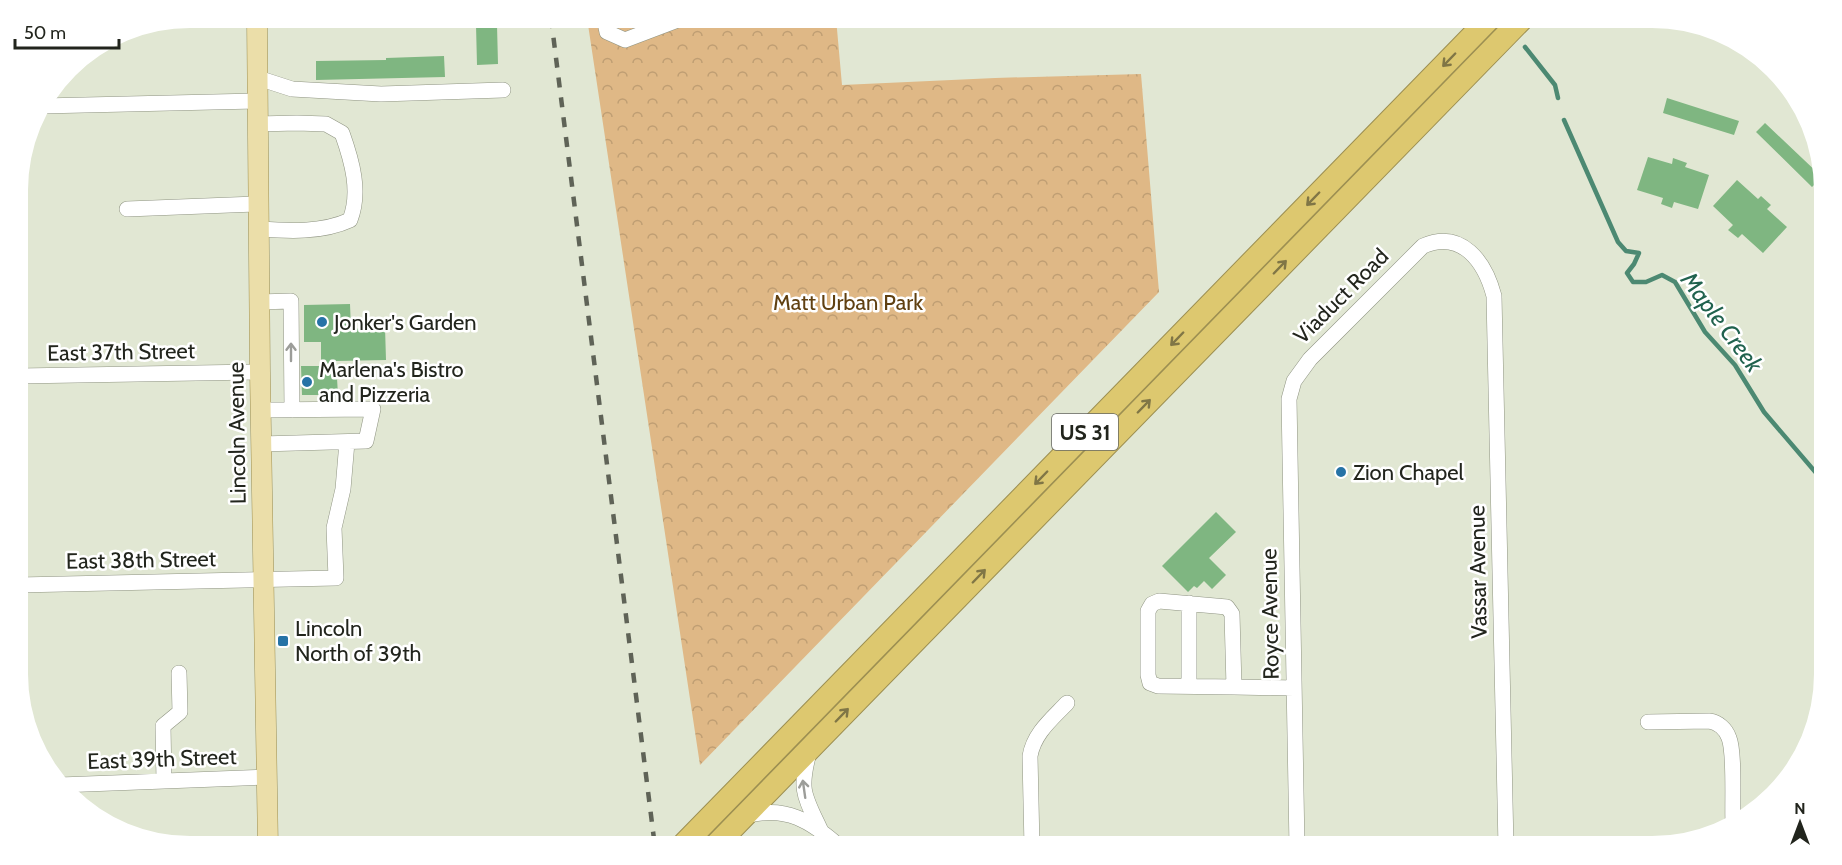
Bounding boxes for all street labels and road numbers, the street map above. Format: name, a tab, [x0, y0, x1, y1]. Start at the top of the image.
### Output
street label: Viaduct Road	[1288, 243, 1394, 349]
street label: East 37th Street	[47, 337, 196, 367]
street label: Lincoln Avenue	[222, 362, 252, 504]
road number: US 31	[1052, 414, 1118, 450]
street label: Vassar Avenue	[1463, 505, 1493, 639]
street label: East 38th Street	[66, 545, 217, 575]
street label: Royce Avenue	[1255, 548, 1285, 680]
street label: East 39th Street	[87, 743, 238, 775]

